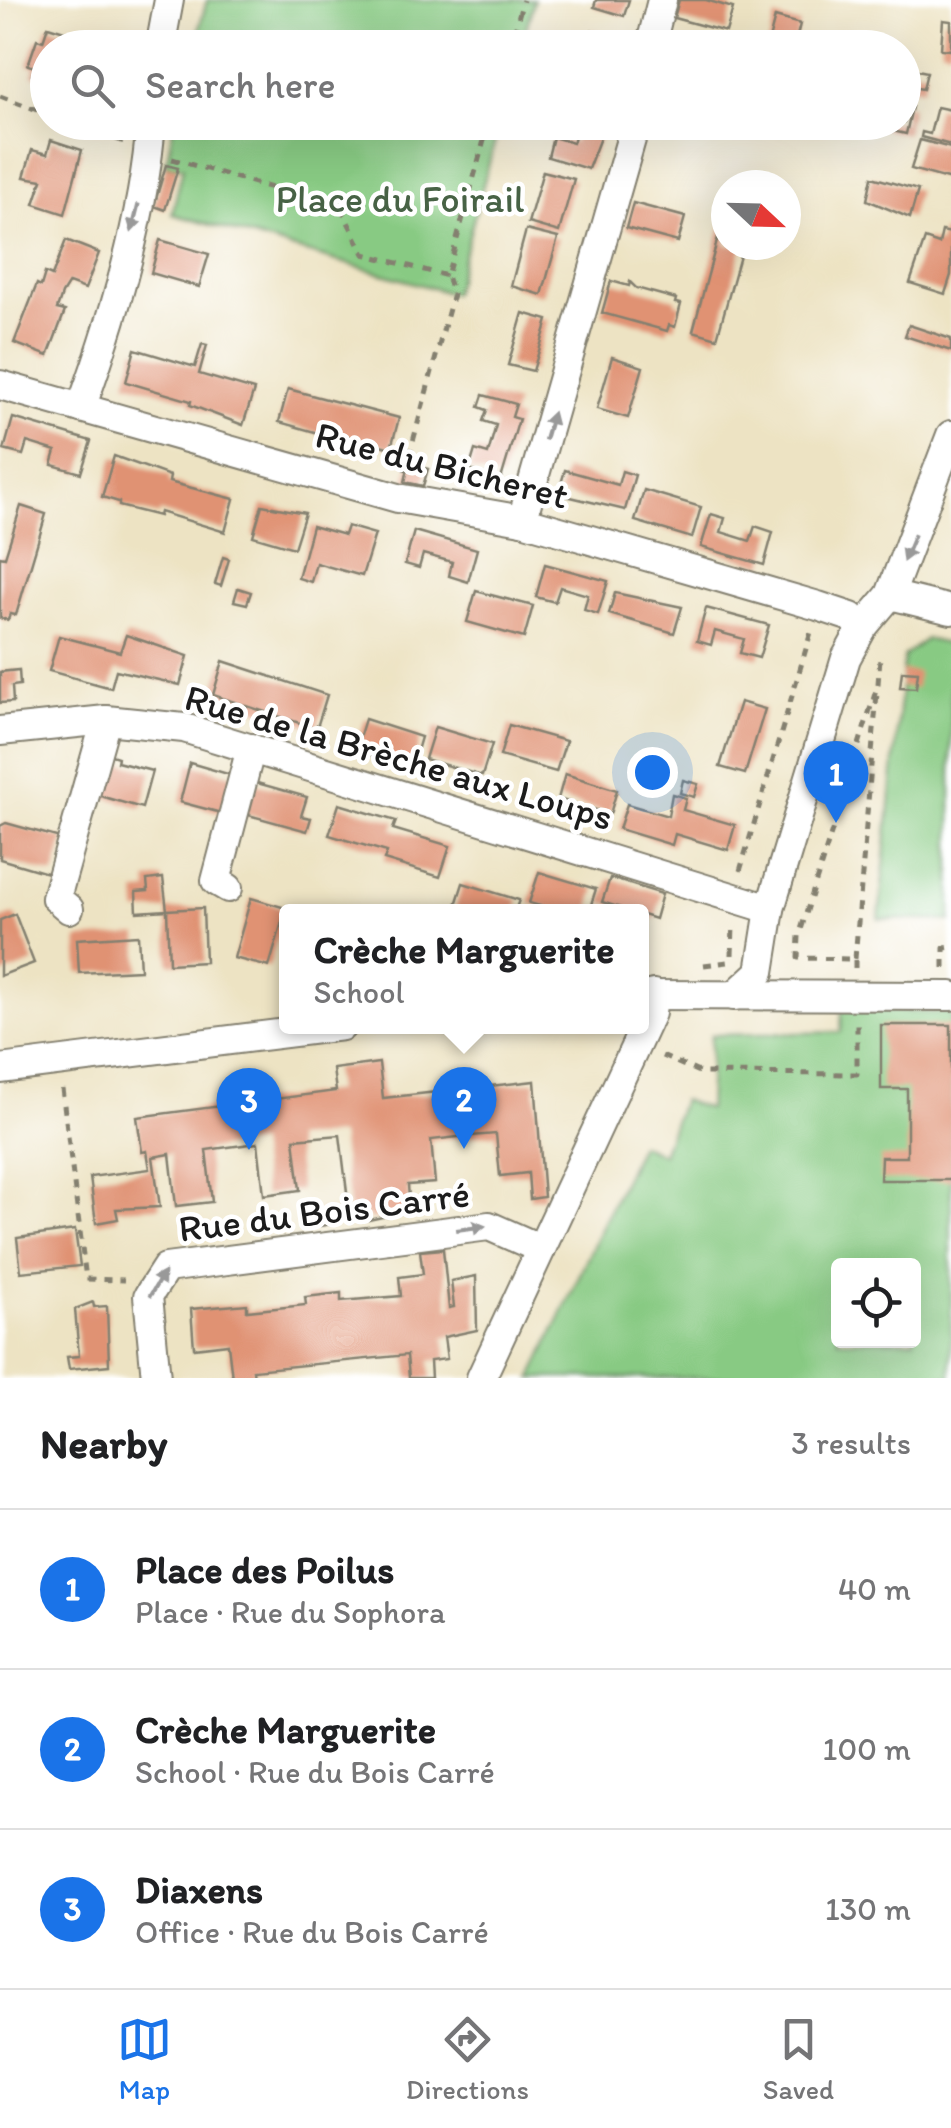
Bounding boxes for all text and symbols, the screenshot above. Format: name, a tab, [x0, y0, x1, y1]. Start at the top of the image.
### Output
search box	[30, 30, 921, 140]
icon: search	[65, 58, 120, 113]
text: Search here	[145, 62, 336, 108]
north arrow	[711, 170, 801, 260]
park label: Place du Foirail	[275, 176, 525, 222]
one-way arrow	[127, 203, 142, 234]
street label: Rue du Bicheret	[311, 411, 573, 519]
one-way arrow	[542, 411, 557, 441]
one-way arrow	[901, 533, 917, 563]
street label: Rue de la Brèche aux Loups	[180, 674, 618, 840]
pin: 1	[804, 740, 868, 823]
your location	[627, 747, 678, 798]
popup	[279, 904, 649, 1034]
text: Crèche Marguerite	[313, 927, 615, 973]
text: School	[313, 973, 404, 1011]
pin: 2	[432, 1066, 496, 1149]
pin: 3	[216, 1068, 282, 1150]
street label: Rue du Bois Carré	[176, 1170, 472, 1252]
one-way arrow	[455, 1220, 487, 1236]
map controls	[831, 1258, 921, 1348]
button: locate	[831, 1258, 921, 1348]
one-way arrow	[147, 1270, 166, 1297]
text: Nearby	[40, 1418, 167, 1469]
text: 3 results	[791, 1424, 911, 1462]
text: Place des Poilus	[135, 1547, 394, 1593]
text: 1	[65, 1570, 80, 1608]
text: 40 m	[838, 1570, 911, 1608]
text: Place · Rue du Sophora	[135, 1593, 446, 1631]
text: Crèche Marguerite	[135, 1707, 436, 1753]
text: 2	[64, 1730, 81, 1768]
text: 100 m	[823, 1730, 911, 1768]
text: School · Rue du Bois Carré	[135, 1753, 495, 1791]
text: Diaxens	[135, 1867, 263, 1913]
text: 3	[64, 1890, 81, 1928]
text: 130 m	[825, 1890, 911, 1928]
text: Office · Rue du Bois Carré	[135, 1913, 489, 1951]
tab: Map	[117, 2012, 172, 2106]
tab: Directions	[406, 2012, 529, 2106]
tab: Saved	[763, 2012, 834, 2106]

